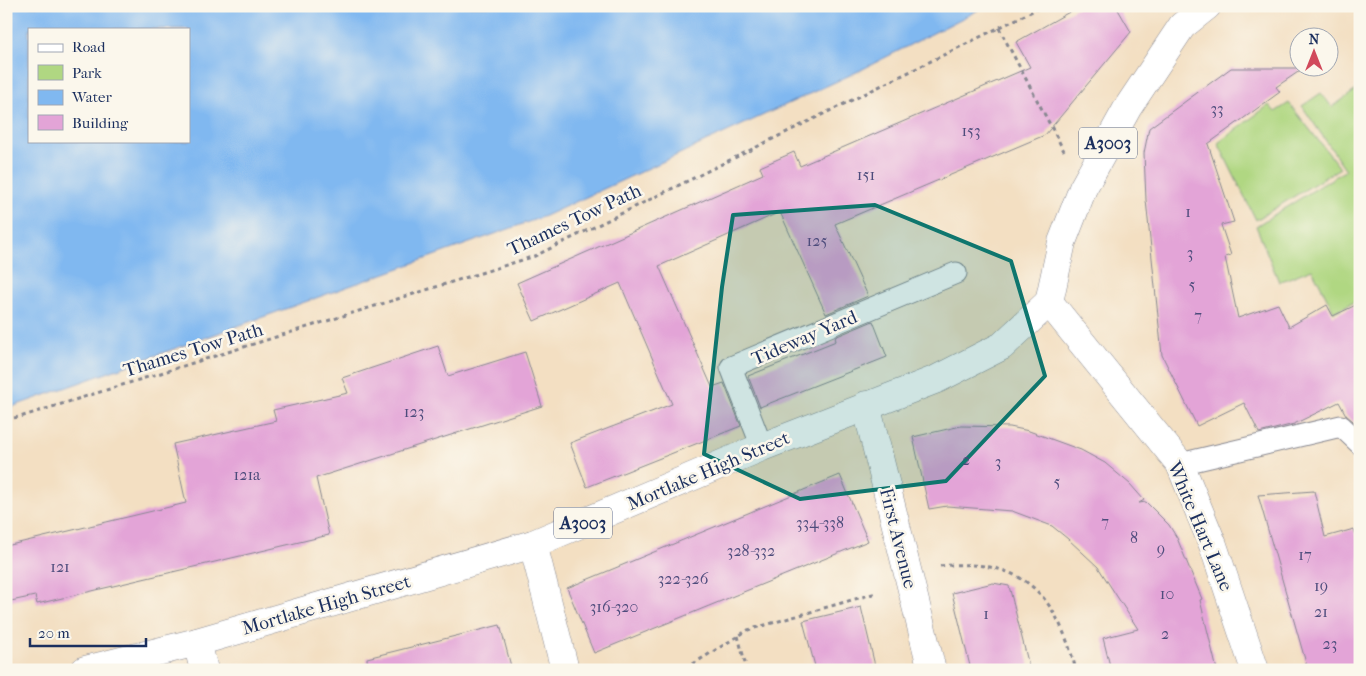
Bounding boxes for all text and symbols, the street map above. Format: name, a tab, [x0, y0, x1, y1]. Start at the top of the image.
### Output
legend	[28, 28, 190, 142]
north arrow	[1288, 28, 1338, 78]
text: N	[1309, 31, 1320, 48]
text: Road	[72, 38, 106, 56]
text: Park	[72, 64, 102, 82]
text: Water	[71, 88, 112, 106]
house number: 33	[1210, 99, 1224, 118]
text: Building	[72, 114, 129, 132]
house number: 153	[961, 121, 981, 140]
road number: A3003	[1079, 128, 1137, 158]
house number: 151	[857, 165, 875, 184]
street label: Thames Tow Path	[504, 179, 645, 260]
house number: 1	[1185, 202, 1191, 221]
house number: 125	[807, 231, 828, 250]
house number: 3	[1187, 243, 1193, 262]
house number: 5	[1189, 275, 1196, 294]
street label: Tideway Yard	[748, 306, 861, 370]
house number: 7	[1194, 306, 1202, 325]
street label: Thames Tow Path	[121, 318, 266, 382]
house number: 123	[404, 402, 424, 421]
street label: Mortlake High Street	[624, 427, 793, 515]
house number: 2	[962, 450, 970, 469]
house number: 3	[995, 452, 1001, 471]
street label: White Hart Lane	[1162, 457, 1237, 594]
house number: 121a	[233, 465, 261, 484]
house number: 5	[1054, 472, 1061, 491]
street label: First Avenue	[875, 486, 921, 591]
road number: A3003	[554, 508, 612, 538]
house number: 7	[1101, 512, 1109, 531]
house number: 334-338	[796, 513, 844, 532]
house number: 8	[1130, 528, 1138, 547]
house number: 9	[1157, 539, 1165, 558]
house number: 328-332	[727, 541, 775, 560]
house number: 17	[1298, 545, 1312, 564]
house number: 121	[50, 557, 70, 576]
house number: 322-326	[658, 569, 709, 588]
street label: Mortlake High Street	[240, 570, 413, 640]
house number: 19	[1314, 576, 1328, 595]
house number: 10	[1160, 584, 1174, 603]
house number: 316-320	[590, 597, 638, 616]
house number: 21	[1314, 602, 1328, 621]
house number: 1	[983, 604, 989, 623]
scale bar	[30, 616, 146, 648]
text: 20 m	[38, 624, 70, 642]
house number: 2	[1161, 624, 1169, 643]
house number: 23	[1323, 634, 1337, 653]

